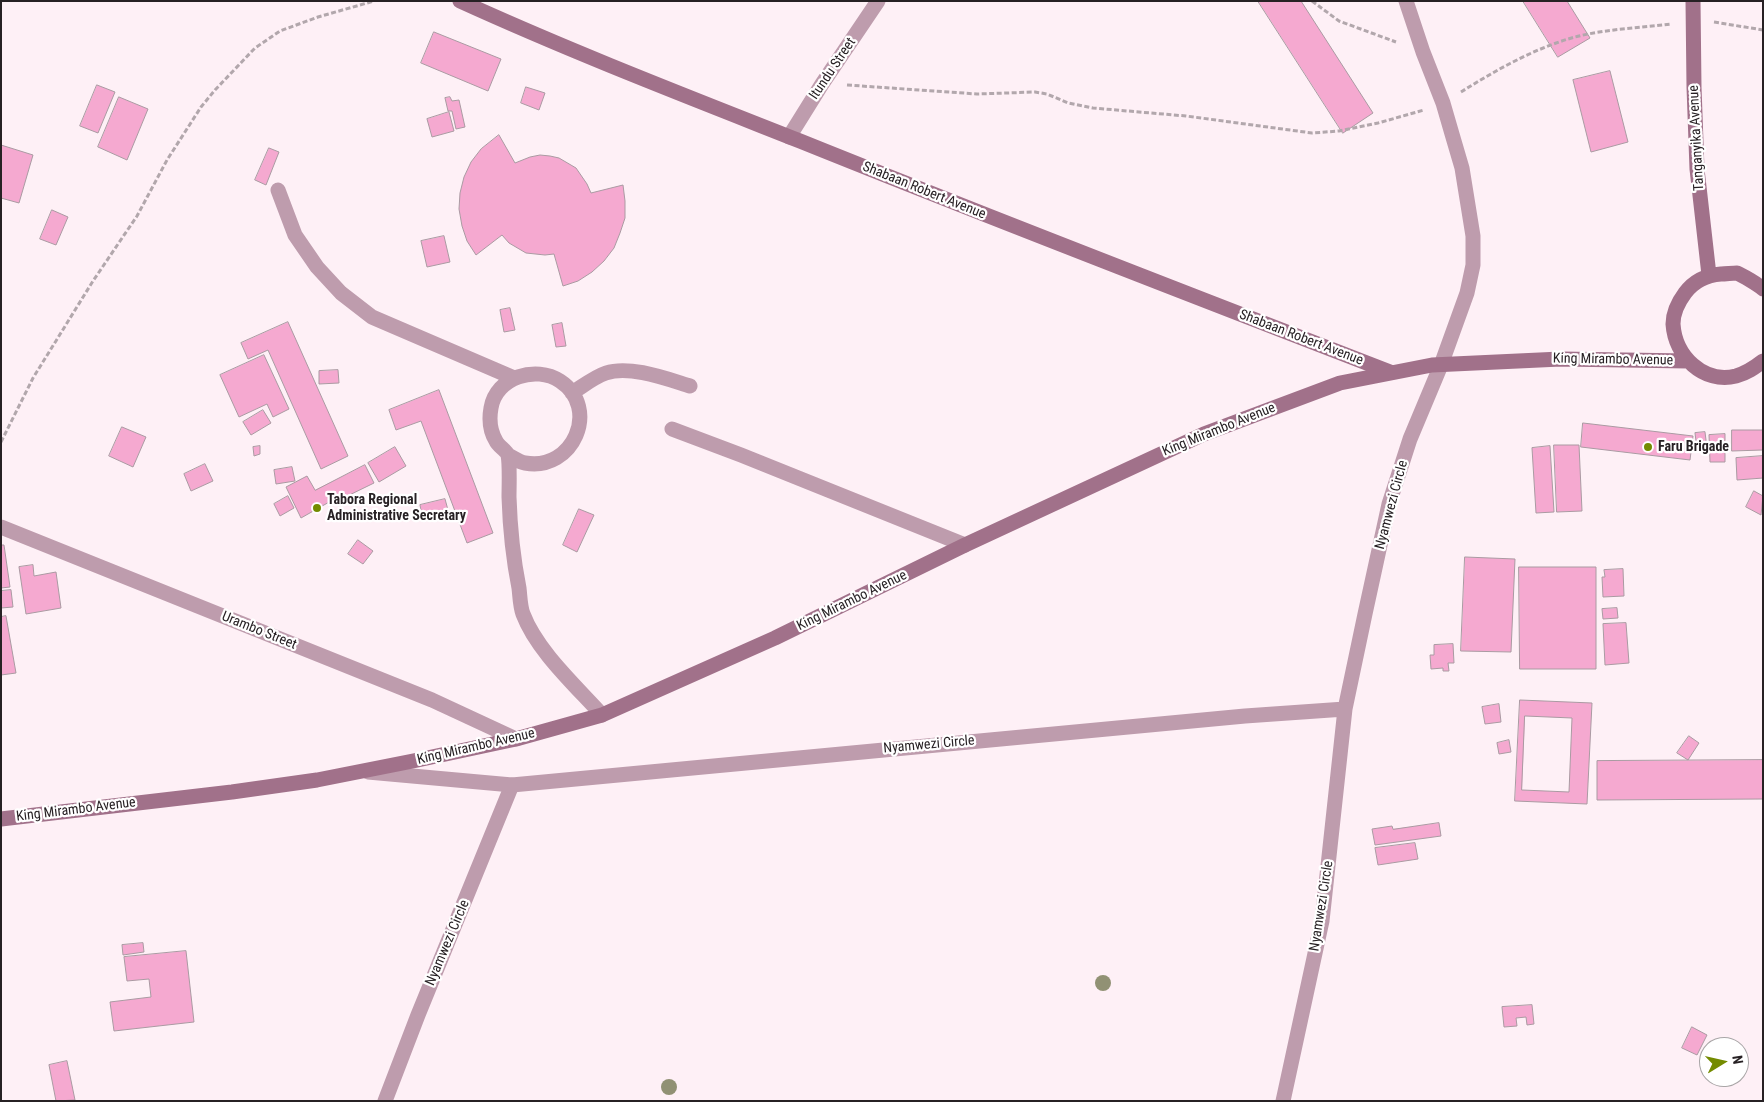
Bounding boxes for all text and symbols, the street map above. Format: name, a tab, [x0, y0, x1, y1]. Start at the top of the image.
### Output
street label: Itundu Street	[806, 35, 860, 103]
street label: Tanganyika Avenue	[1686, 85, 1708, 191]
street label: Shabaan Robert Avenue	[860, 159, 988, 223]
street label: Shabaan Robert Avenue	[1237, 307, 1365, 369]
street label: King Mirambo Avenue	[1553, 351, 1673, 369]
street label: King Mirambo Avenue	[1160, 400, 1278, 460]
place label: Faru Brigade	[1658, 439, 1729, 455]
marker: Faru Brigade	[1642, 441, 1654, 453]
street label: Nyamwezi Circle	[1372, 459, 1412, 551]
place label: Tabora Regional Administrative Secretary	[327, 492, 466, 524]
marker: Tabora Regional Administrative Secretary	[311, 502, 323, 514]
street label: King Mirambo Avenue	[794, 567, 910, 635]
street label: Urambo Street	[219, 608, 299, 654]
street label: King Mirambo Avenue	[416, 725, 536, 769]
street label: Nyamwezi Circle	[883, 733, 975, 757]
street label: King Mirambo Avenue	[15, 794, 137, 826]
street label: Nyamwezi Circle	[1307, 860, 1337, 952]
street label: Nyamwezi Circle	[422, 898, 474, 988]
north arrow	[1699, 1037, 1749, 1087]
text: N	[1729, 1054, 1746, 1065]

